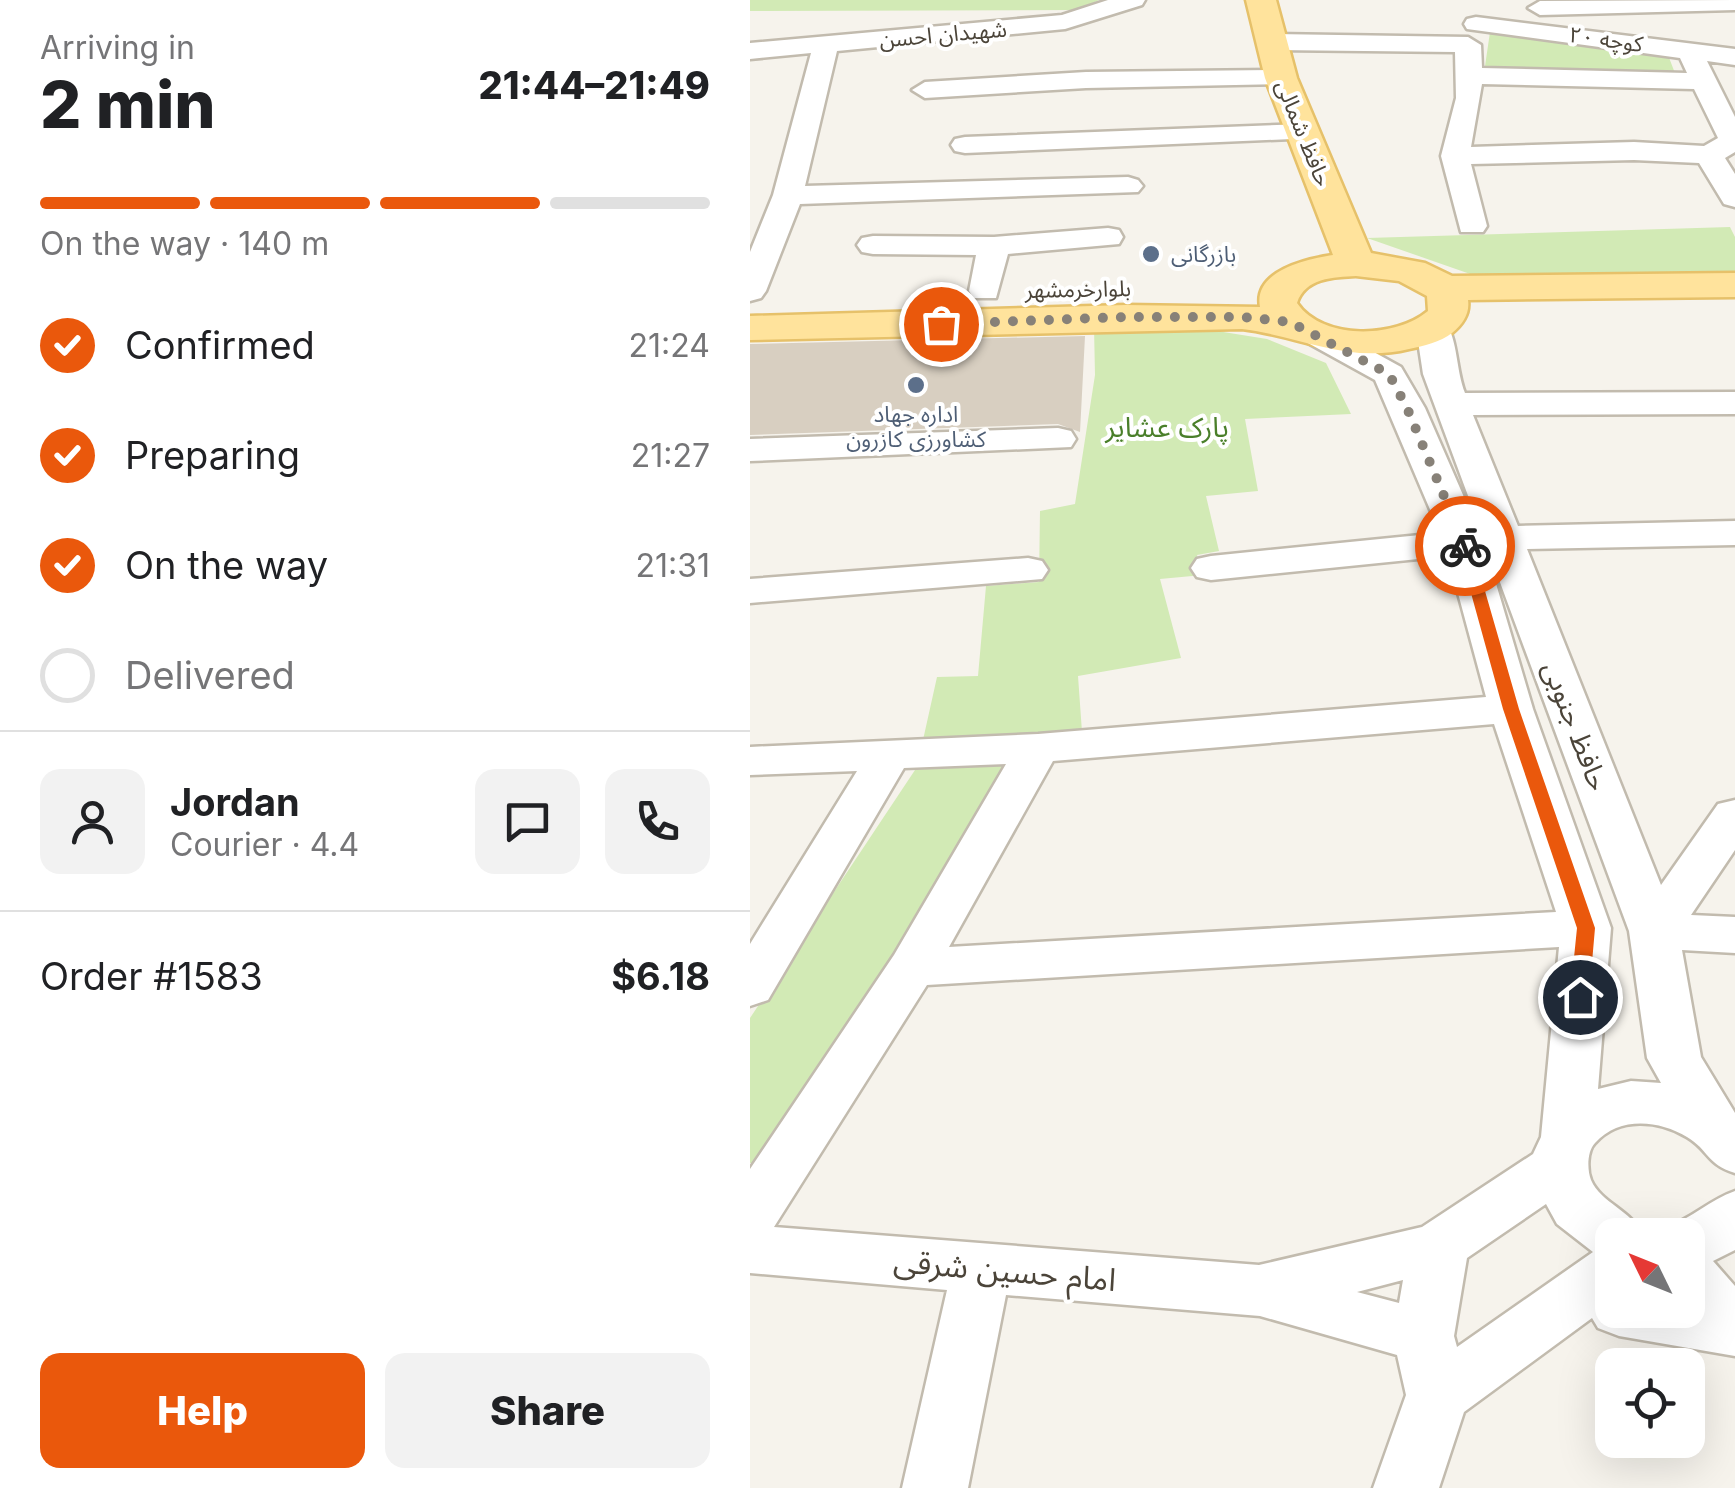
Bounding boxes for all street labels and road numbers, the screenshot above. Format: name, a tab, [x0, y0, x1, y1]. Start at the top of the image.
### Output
street label: شهیدان احسن	[878, 15, 1008, 53]
street label: کوچه ۲۰	[1567, 21, 1646, 59]
street label: حافظ شمالی	[1271, 76, 1337, 190]
street label: بلوارخرمشهر	[1024, 275, 1131, 304]
street label: حافظ جنوبی	[1536, 657, 1616, 795]
street label: امام حسین شرقی	[892, 1241, 1118, 1304]

